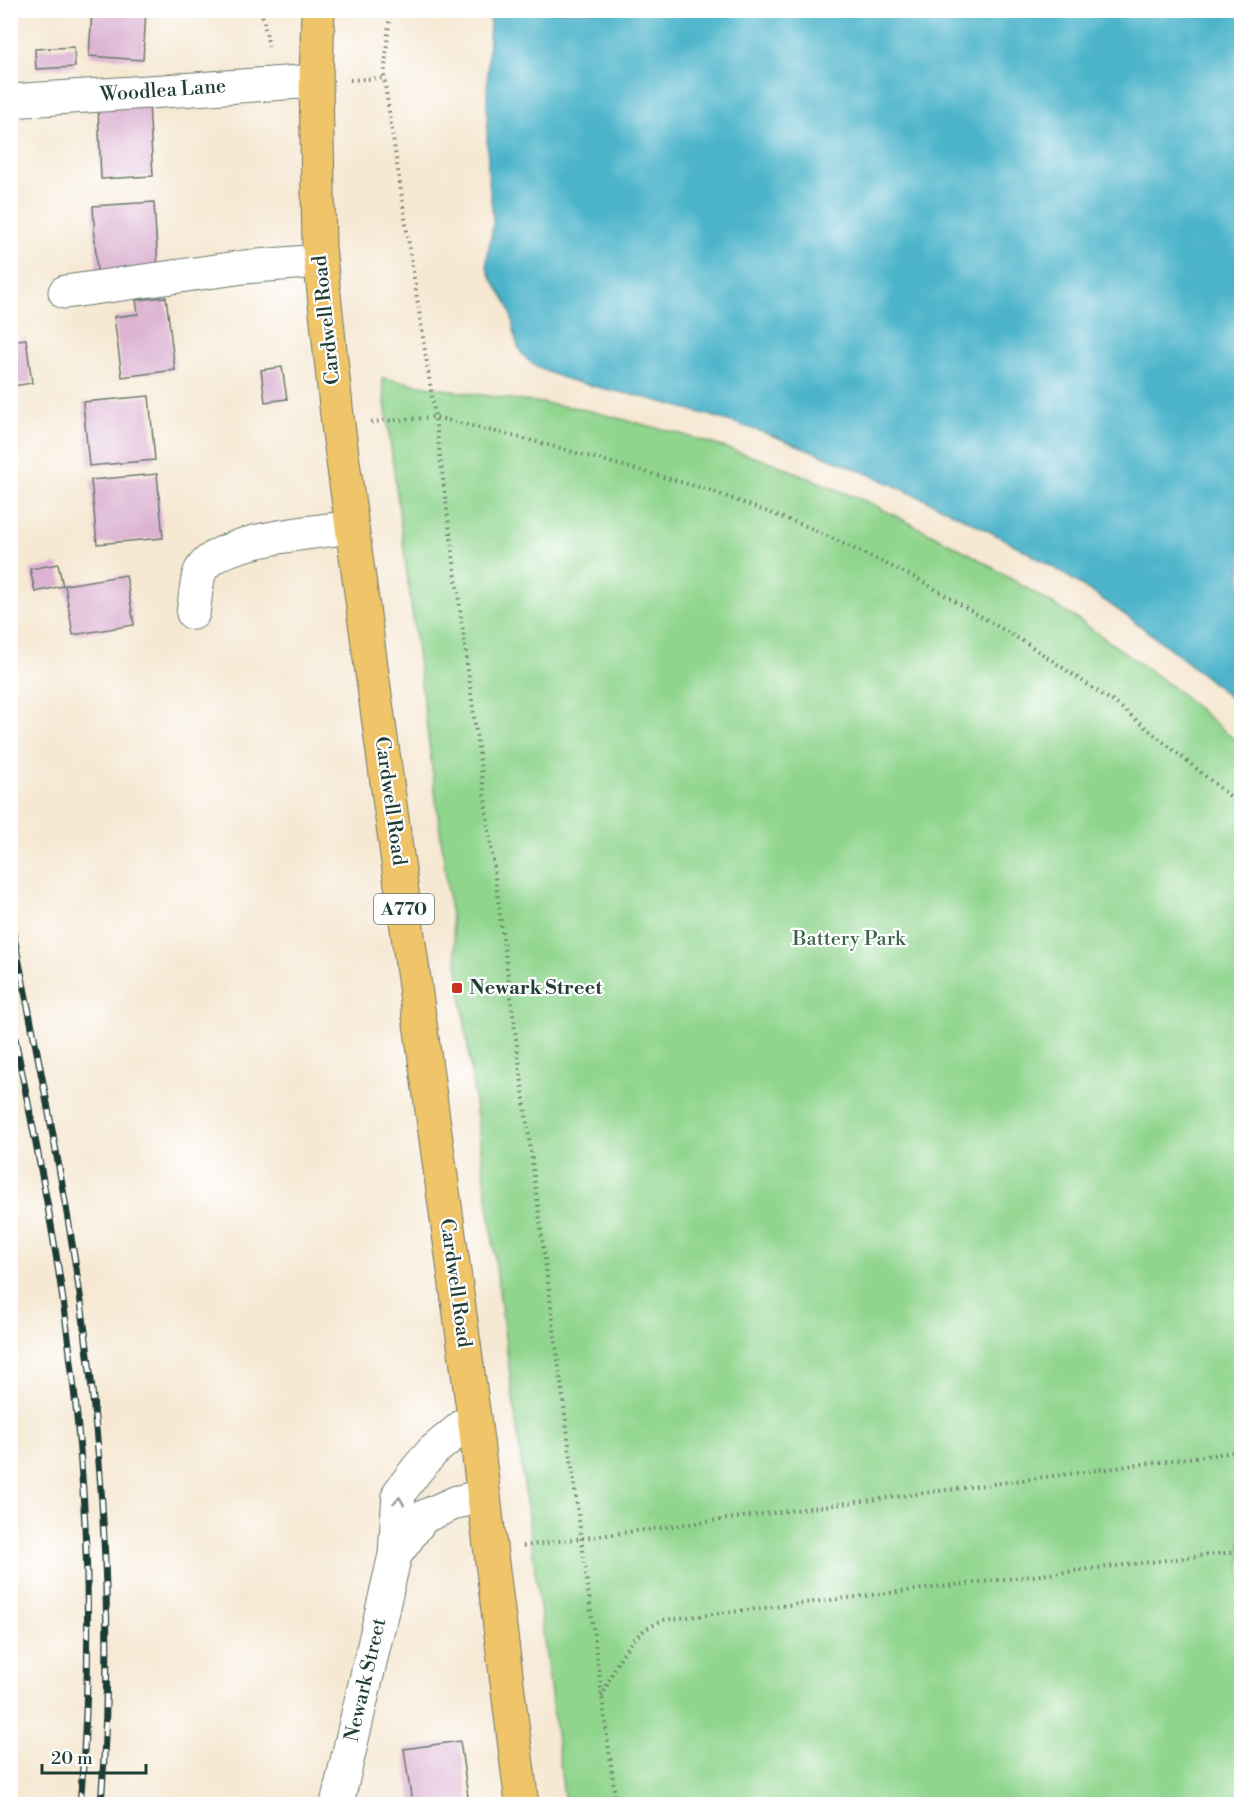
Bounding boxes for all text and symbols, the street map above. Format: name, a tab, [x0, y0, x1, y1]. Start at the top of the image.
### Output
street label: Woodlea Lane	[98, 74, 227, 108]
street label: Cardwell Road	[308, 253, 346, 386]
street label: Cardwell Road	[369, 735, 412, 868]
road number: A770	[374, 894, 434, 924]
park label: Battery Park	[791, 927, 907, 952]
place label: Newark Street	[469, 976, 603, 1001]
marker: Newark Street	[450, 981, 464, 995]
street label: Cardwell Road	[434, 1217, 477, 1350]
one-way arrow	[393, 1496, 405, 1506]
street label: Newark Street	[340, 1616, 392, 1744]
scale bar	[42, 1737, 146, 1775]
text: 20 m	[51, 1747, 93, 1770]

